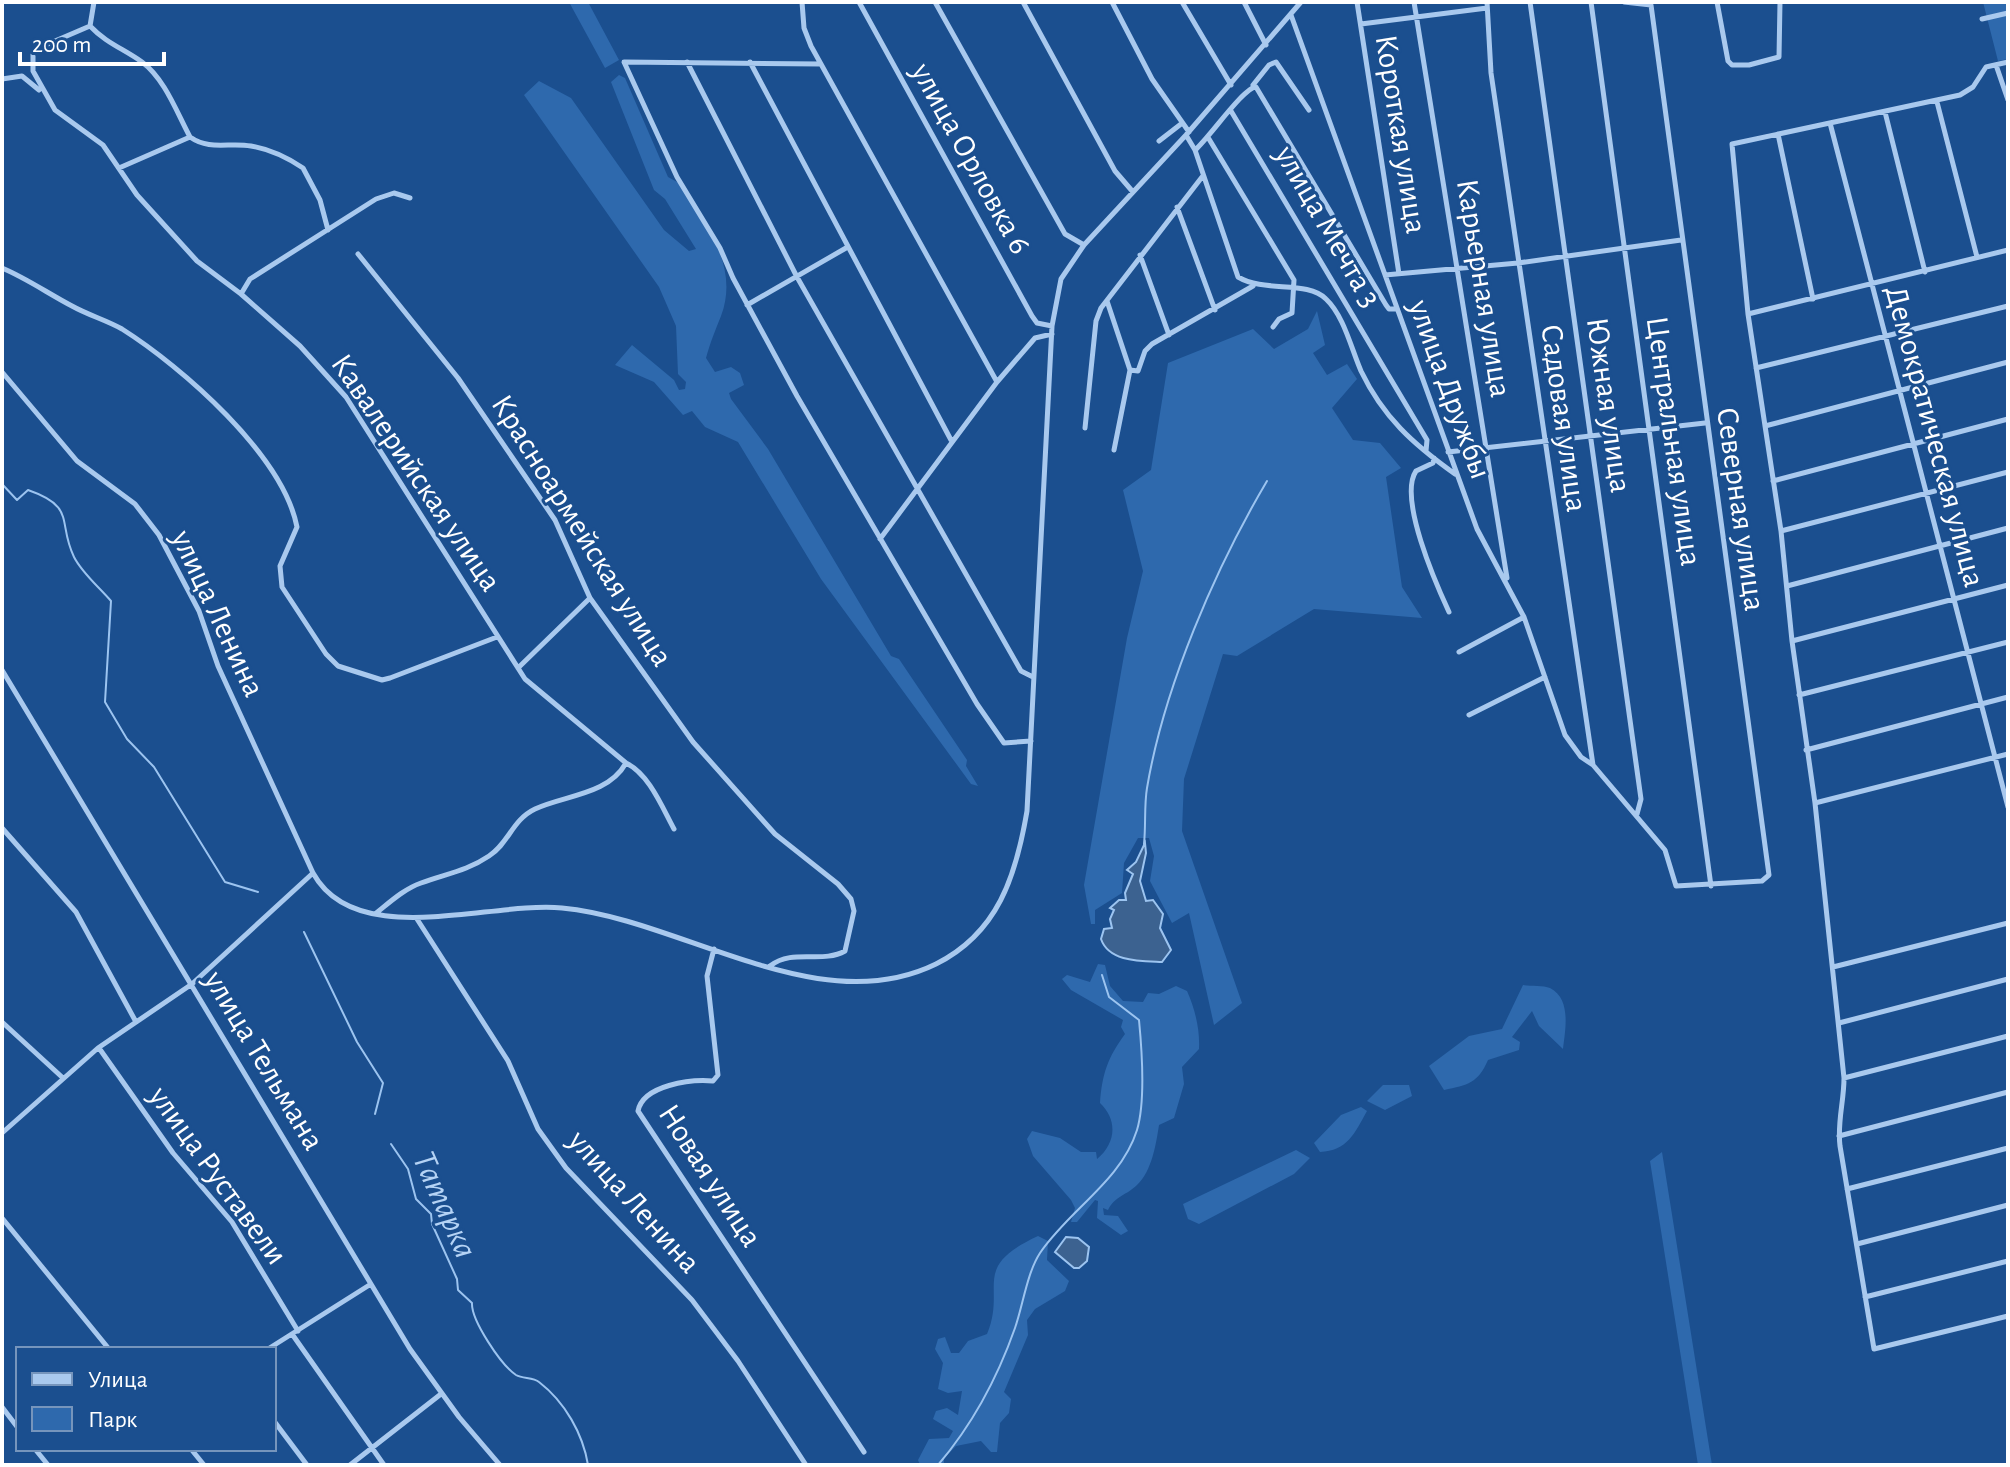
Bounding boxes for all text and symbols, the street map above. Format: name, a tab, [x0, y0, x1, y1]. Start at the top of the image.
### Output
scale bar	[20, 16, 164, 66]
street label: Короткая улица	[1369, 32, 1433, 236]
text: 200 m	[32, 33, 91, 57]
street label: улица Орловка 6	[905, 57, 1037, 259]
street label: улица Мечта 3	[1269, 139, 1387, 313]
street label: Карьерная улица	[1451, 177, 1517, 400]
street label: Демократическая улица	[1879, 282, 1991, 590]
street label: улица Дружбы	[1403, 295, 1497, 483]
street label: Центральная улица	[1641, 314, 1707, 568]
street label: Южная улица	[1581, 315, 1637, 495]
street label: Садовая улица	[1535, 322, 1593, 514]
street label: Кавалерийская улица	[325, 348, 507, 597]
street label: Красноармейская улица	[486, 389, 679, 672]
street label: Северная улица	[1711, 405, 1771, 613]
street label: улица Ленина	[165, 524, 271, 702]
street label: улица Тельмана	[198, 965, 330, 1156]
street label: улица Руставели	[142, 1080, 293, 1271]
street label: Новая улица	[652, 1099, 768, 1253]
street label: улица Ленина	[562, 1123, 706, 1279]
water label: Татарка	[406, 1147, 483, 1263]
legend	[16, 1347, 276, 1451]
text: Улица	[88, 1368, 148, 1392]
text: Парк	[88, 1408, 137, 1432]

